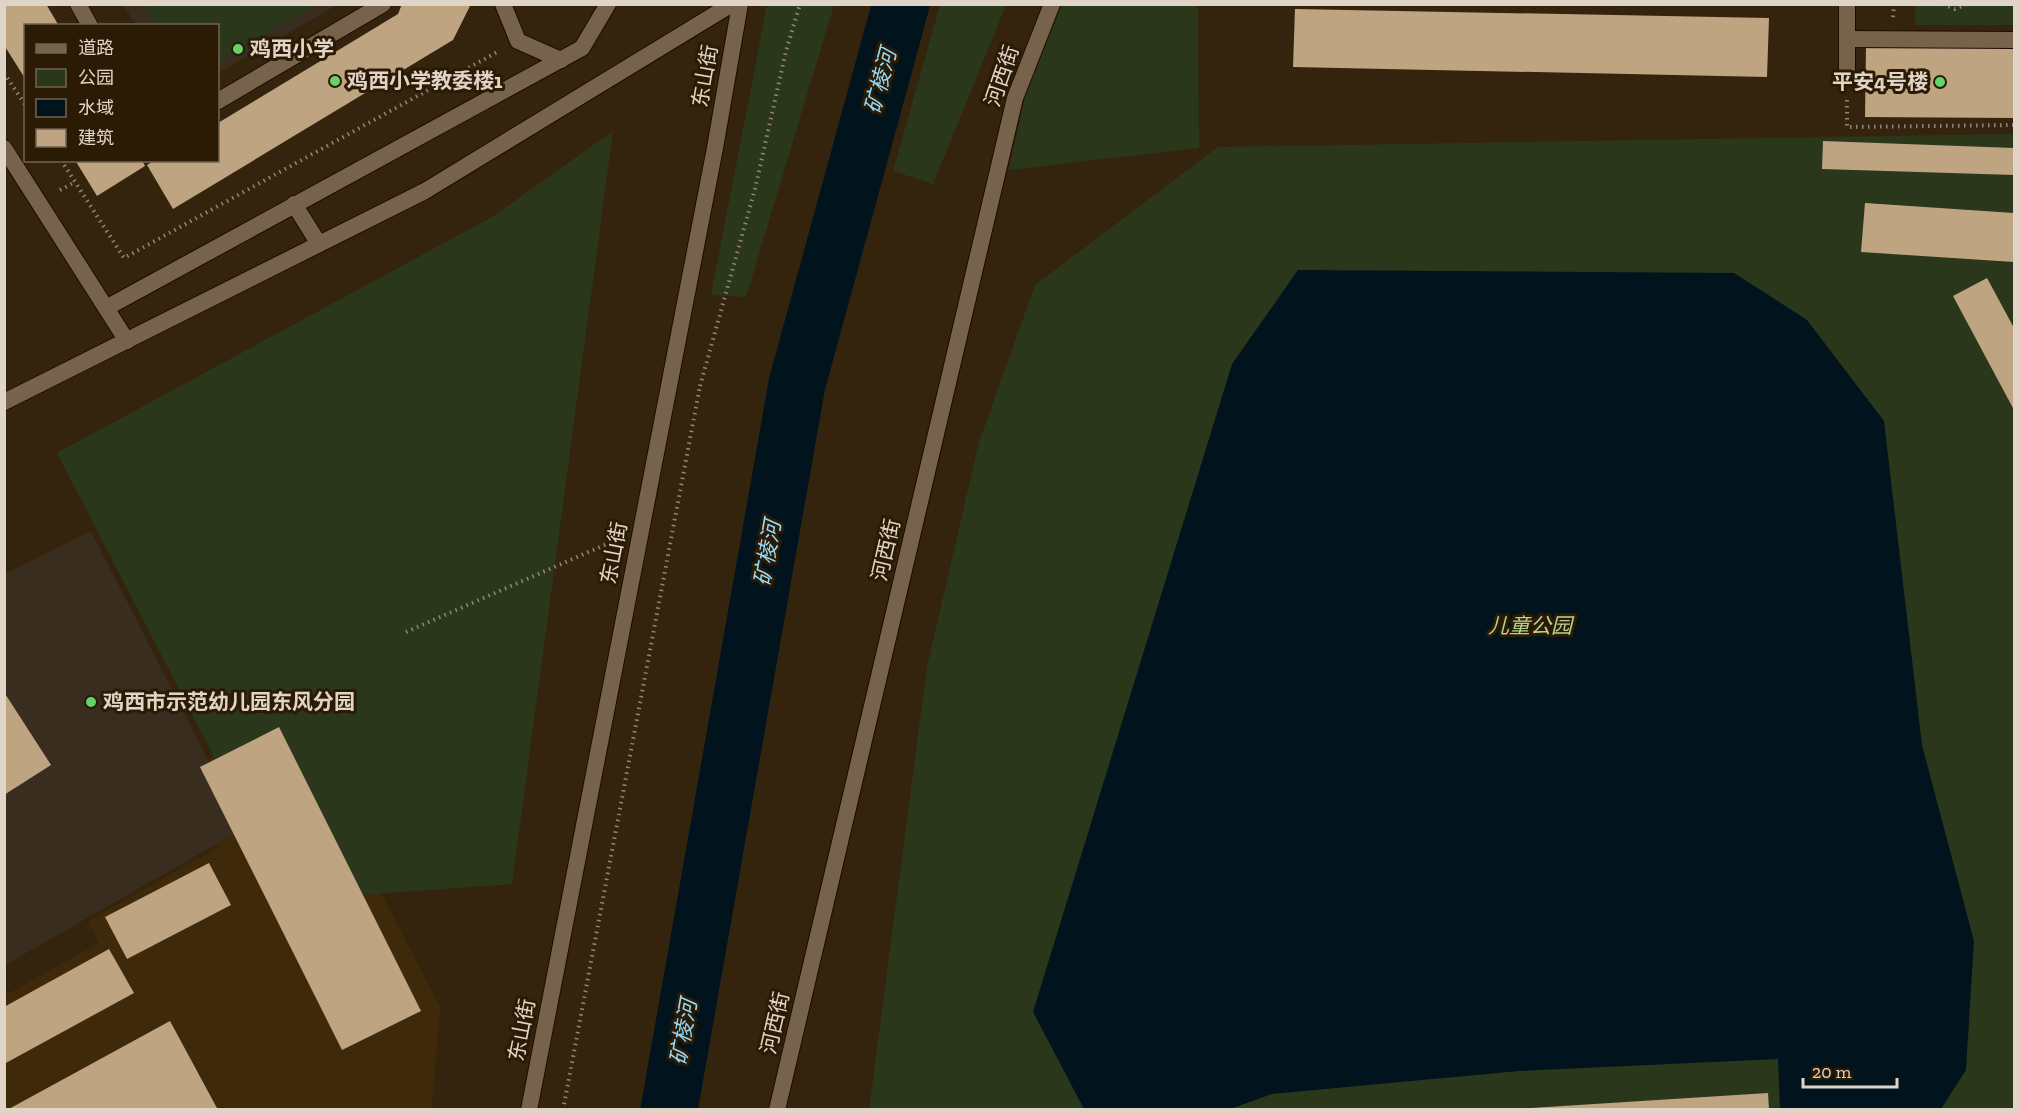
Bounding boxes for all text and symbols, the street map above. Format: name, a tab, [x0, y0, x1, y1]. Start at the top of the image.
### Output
legend	[24, 24, 219, 162]
place label: 鸡西小学	[250, 36, 334, 61]
text: 道路	[78, 37, 114, 59]
marker: 鸡西小学	[231, 42, 245, 56]
water label: 矿棱河	[859, 42, 903, 117]
street label: 河西街	[979, 42, 1024, 110]
street label: 东山街	[687, 43, 722, 109]
text: 公园	[78, 67, 114, 89]
place label: 鸡西小学教委楼1	[347, 68, 503, 93]
place label: 平安4号楼	[1832, 69, 1928, 94]
marker: 鸡西小学教委楼1	[328, 74, 342, 88]
marker: 平安4号楼	[1933, 75, 1947, 89]
text: 水域	[78, 97, 114, 119]
text: 建筑	[78, 127, 114, 149]
water label: 矿棱河	[748, 514, 787, 588]
street label: 河西街	[866, 516, 905, 583]
street label: 东山街	[595, 520, 632, 586]
park label: 儿童公园	[1488, 613, 1575, 638]
place label: 鸡西市示范幼儿园东风分园	[103, 689, 355, 714]
marker: 鸡西市示范幼儿园东风分园	[84, 695, 98, 709]
street label: 河西街	[755, 989, 794, 1056]
water label: 矿棱河	[664, 993, 703, 1067]
street label: 东山街	[503, 997, 540, 1063]
scale bar	[1803, 1051, 1898, 1089]
text: 20 m	[1812, 1061, 1852, 1083]

